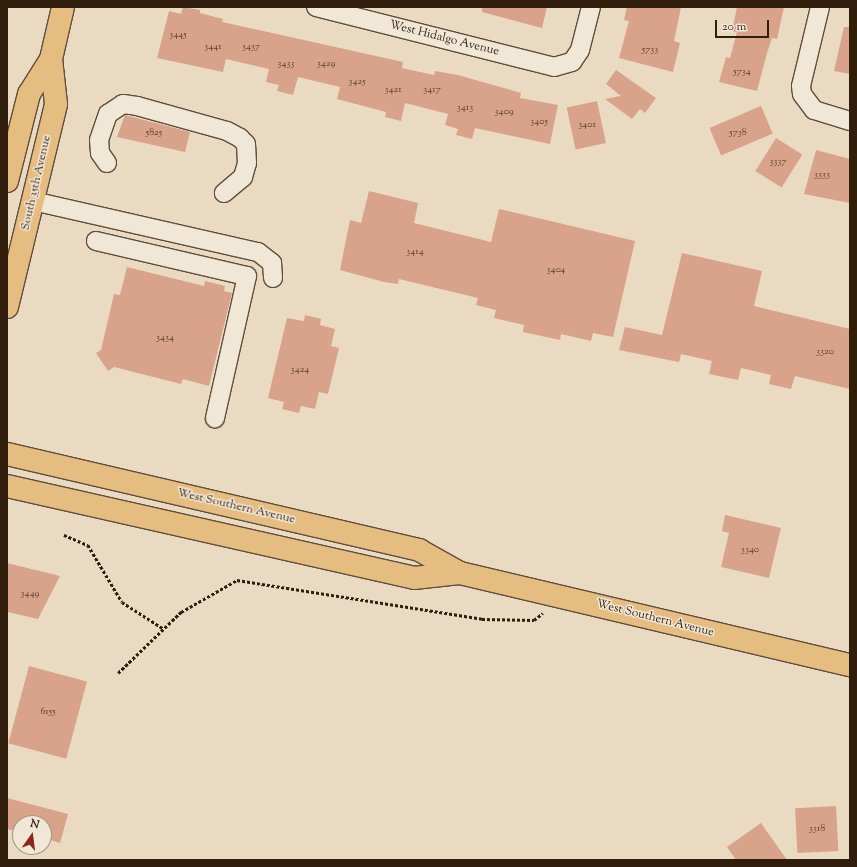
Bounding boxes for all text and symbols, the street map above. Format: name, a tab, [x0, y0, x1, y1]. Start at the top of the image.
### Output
scale bar	[717, 12, 771, 38]
street label: West Hidalgo Avenue	[388, 18, 500, 60]
text: 20 m	[722, 18, 746, 36]
house number: 3445	[169, 29, 187, 41]
house number: 3441	[204, 41, 222, 53]
house number: 3437	[242, 41, 260, 53]
house number: 5733	[642, 44, 658, 56]
house number: 3433	[277, 58, 295, 70]
house number: 3429	[317, 58, 335, 70]
house number: 5734	[733, 66, 751, 78]
house number: 3425	[348, 76, 366, 88]
house number: 3421	[384, 84, 402, 96]
house number: 3417	[423, 84, 441, 96]
house number: 3413	[457, 102, 473, 114]
house number: 3409	[494, 106, 514, 118]
house number: 3405	[530, 116, 548, 128]
house number: 3401	[578, 119, 596, 131]
house number: 5825	[146, 127, 162, 139]
house number: 5738	[729, 127, 747, 139]
street label: South 35th Avenue	[19, 134, 55, 232]
house number: 3337	[769, 156, 787, 168]
house number: 3333	[814, 169, 830, 181]
house number: 3414	[406, 246, 424, 258]
house number: 3404	[547, 264, 565, 276]
house number: 3434	[156, 332, 174, 344]
house number: 3320	[816, 346, 834, 358]
house number: 3424	[291, 364, 309, 376]
street label: West Southern Avenue	[176, 486, 296, 528]
house number: 3340	[741, 544, 759, 556]
house number: 3449	[21, 588, 39, 600]
street label: West Southern Avenue	[595, 597, 715, 641]
house number: 6155	[40, 706, 56, 718]
north arrow	[12, 815, 52, 855]
text: N	[28, 816, 41, 833]
house number: 3318	[809, 823, 825, 835]

